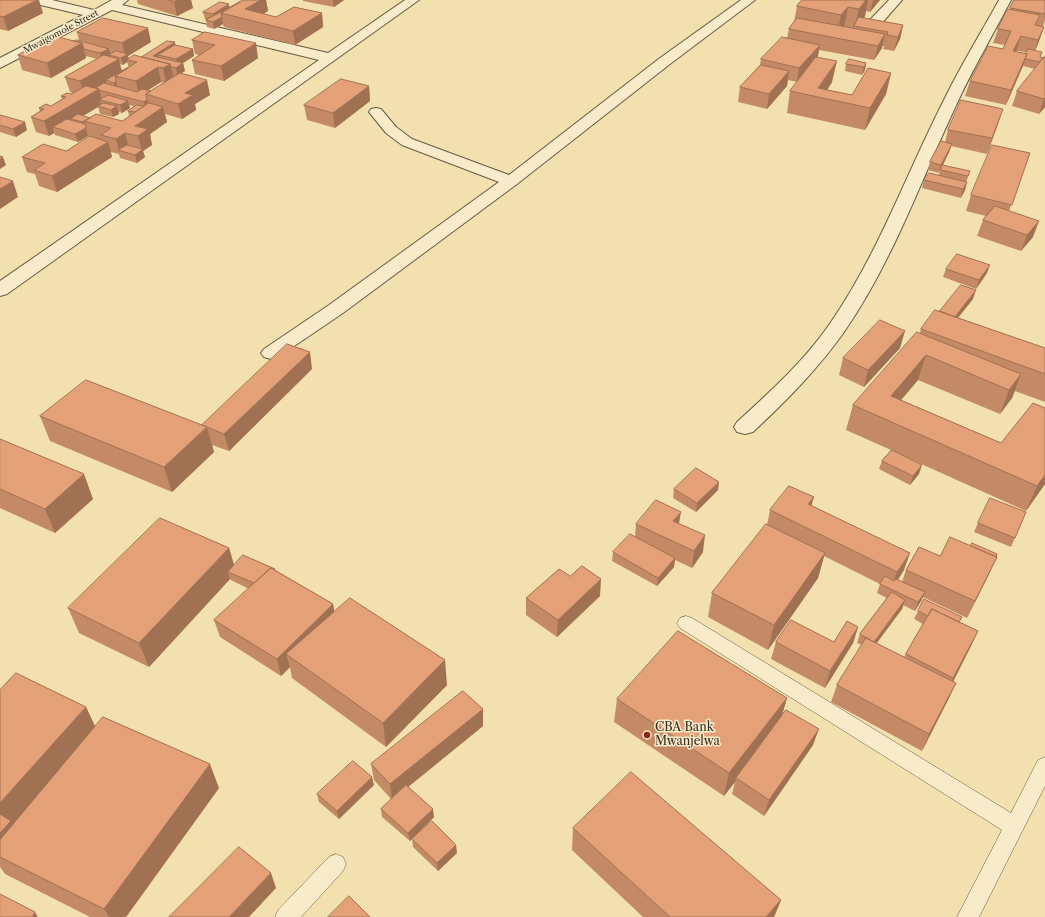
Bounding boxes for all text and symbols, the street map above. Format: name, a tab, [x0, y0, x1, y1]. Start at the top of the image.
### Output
street label: Mwaigomole Street	[22, 8, 100, 56]
place label: CBA Bank Mwanjelwa	[655, 721, 720, 749]
marker: CBA Bank Mwanjelwa	[642, 730, 652, 740]

